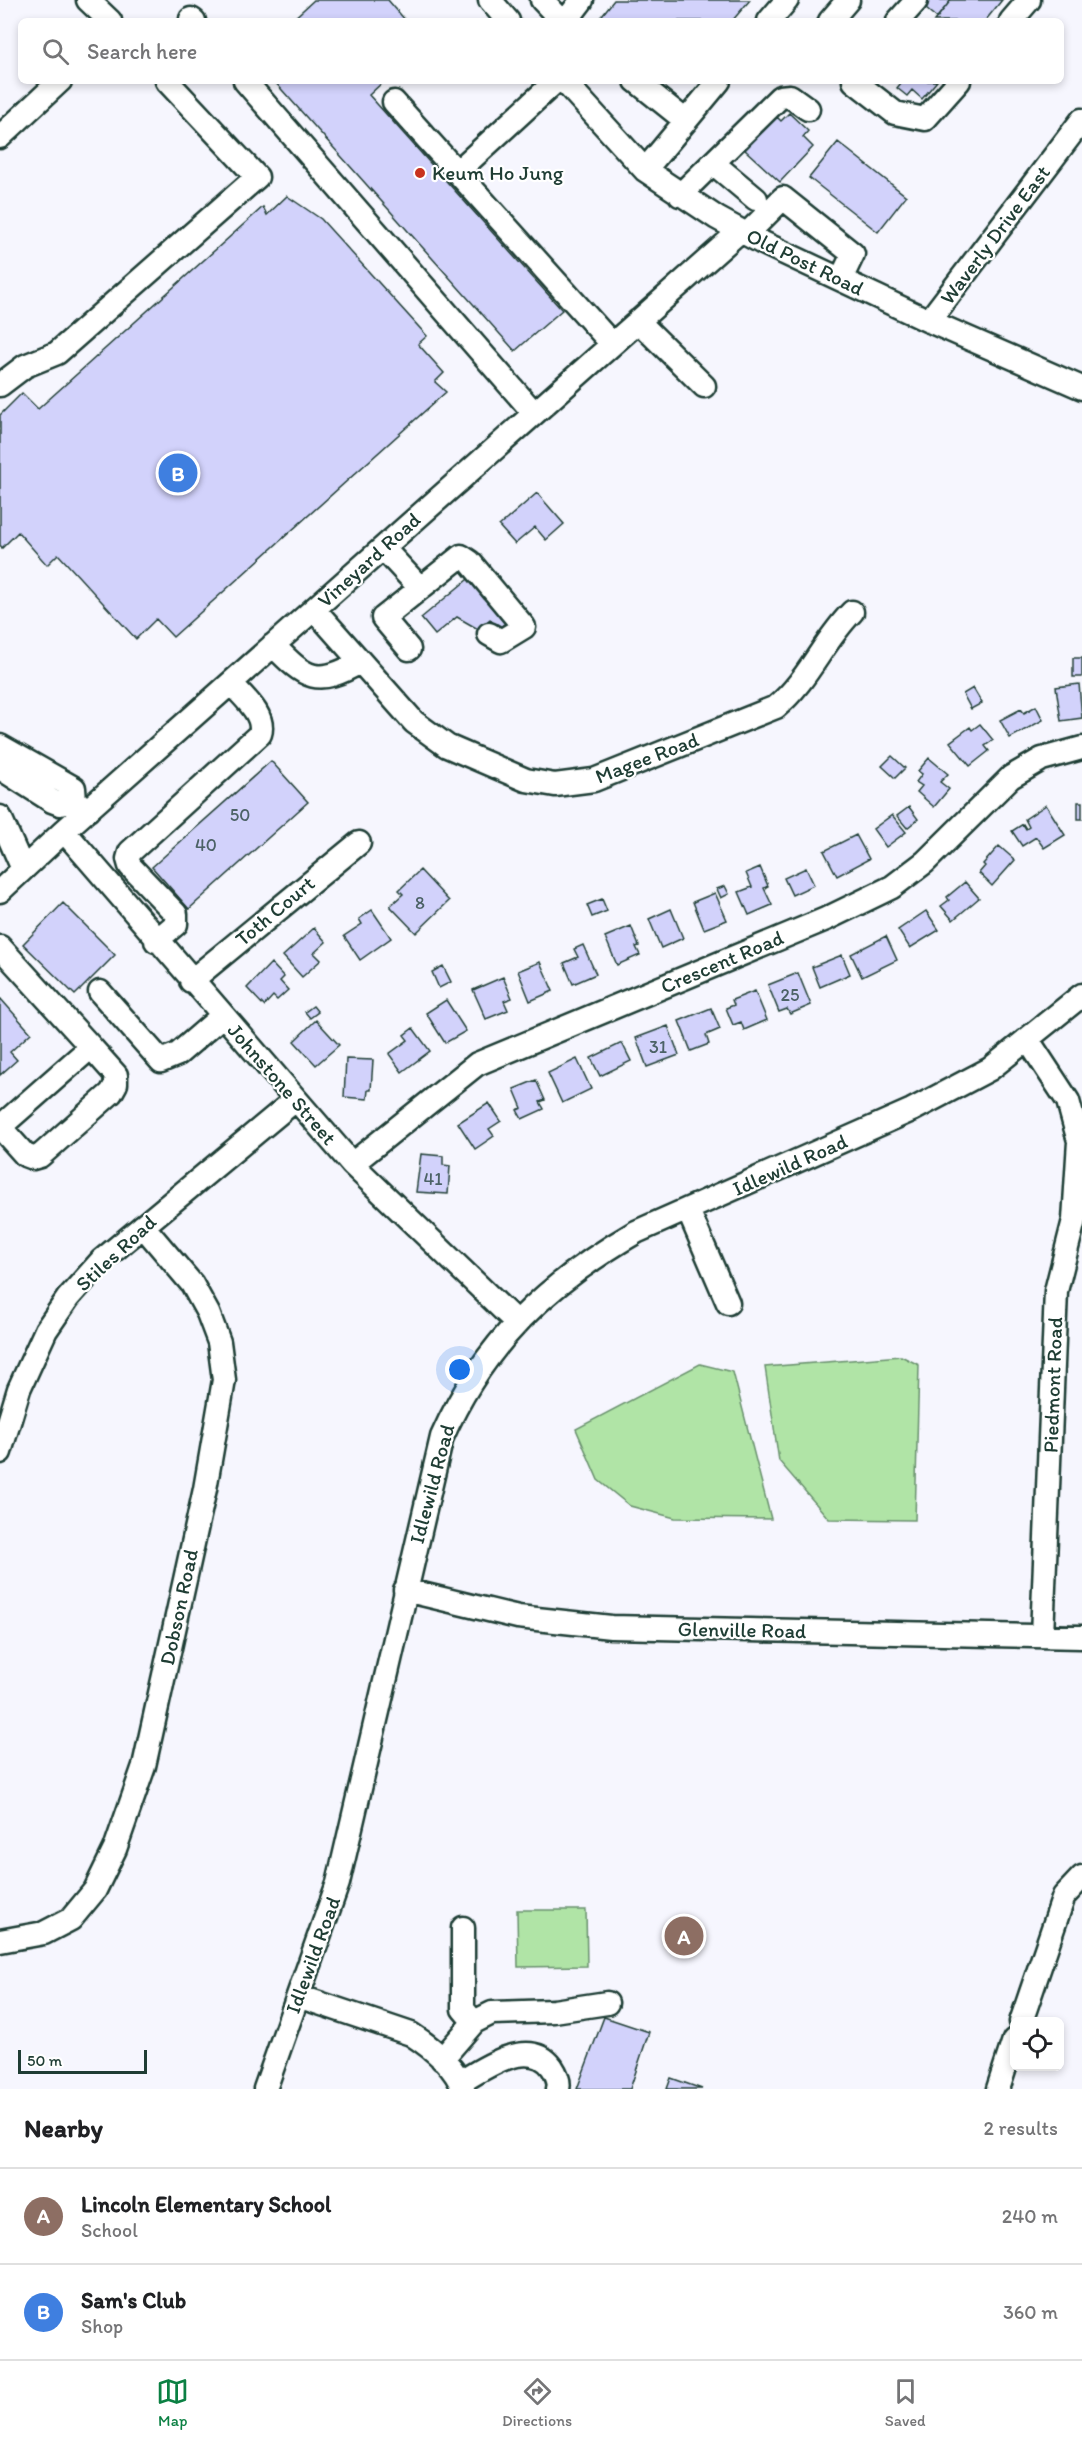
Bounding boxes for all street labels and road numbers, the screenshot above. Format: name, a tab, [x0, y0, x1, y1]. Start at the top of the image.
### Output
street label: Waverly Drive East	[934, 160, 1055, 309]
street label: Old Post Road	[743, 222, 868, 301]
street label: Vineyard Road	[312, 507, 425, 612]
street label: Magee Road	[592, 726, 702, 789]
street label: Toth Court	[230, 870, 319, 951]
street label: Crescent Road	[657, 924, 788, 999]
street label: Johnstone Street	[223, 1018, 342, 1150]
street label: Idlewild Road	[729, 1128, 851, 1201]
street label: Stiles Road	[70, 1209, 161, 1296]
street label: Piedmont Road	[1038, 1317, 1067, 1453]
street label: Idlewild Road	[404, 1421, 460, 1546]
street label: Dobson Road	[154, 1546, 203, 1667]
street label: Glenville Road	[678, 1616, 807, 1643]
street label: Idlewild Road	[280, 1892, 345, 2017]

